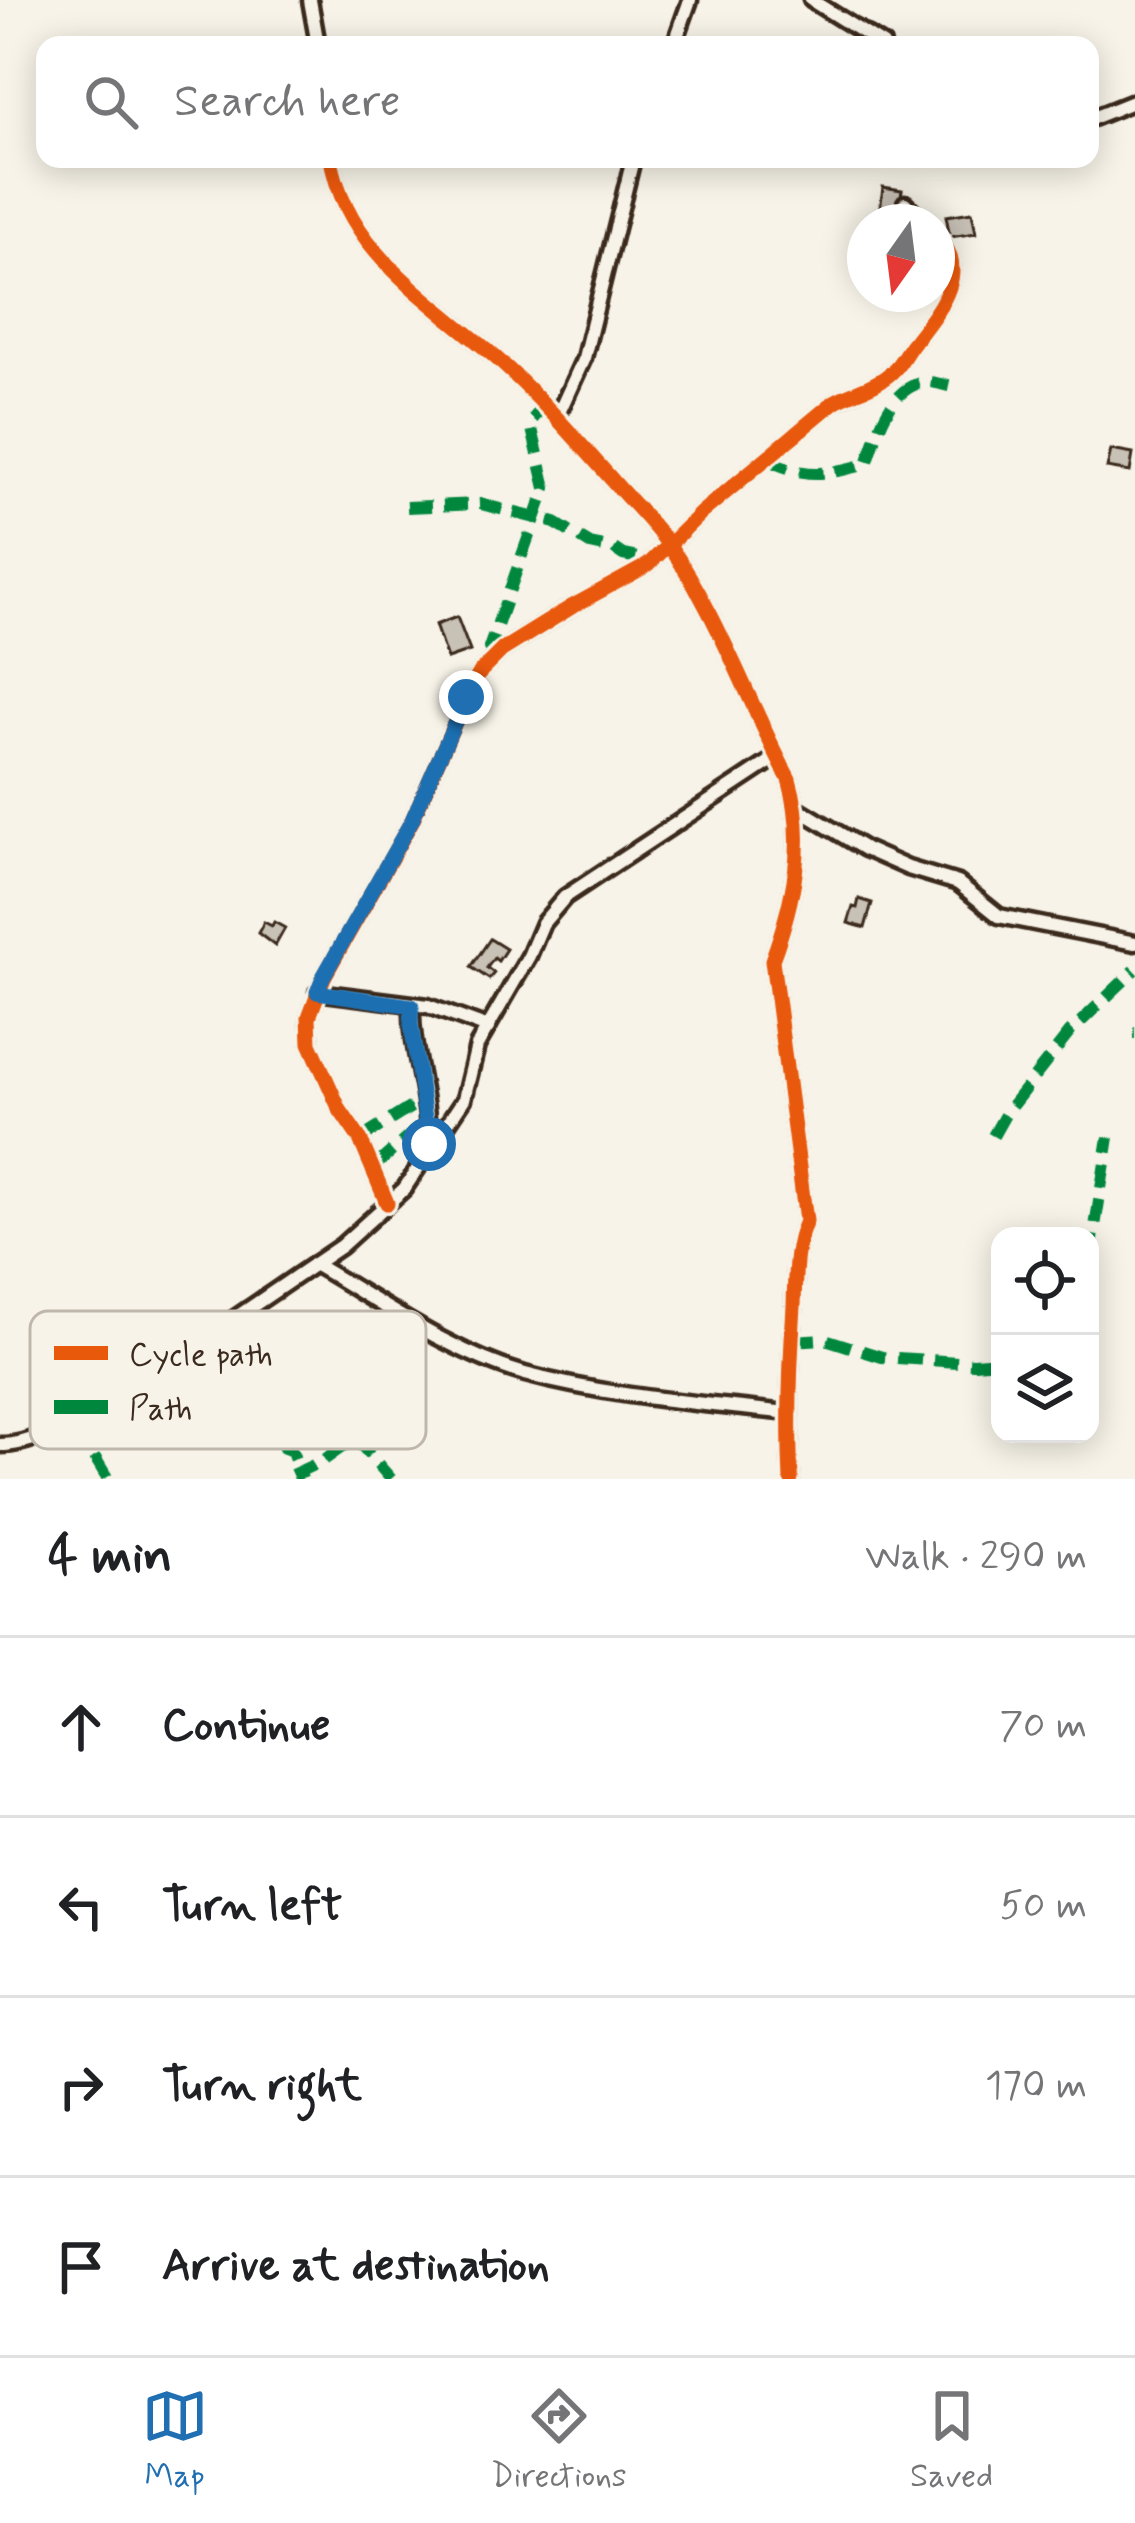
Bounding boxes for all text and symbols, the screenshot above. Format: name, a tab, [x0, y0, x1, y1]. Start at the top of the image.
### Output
search box	[36, 36, 1099, 168]
icon: search	[78, 69, 144, 135]
text: Search here	[174, 73, 401, 132]
north arrow	[847, 204, 955, 312]
route end	[439, 670, 493, 724]
route start	[402, 1117, 456, 1171]
map controls	[991, 1227, 1099, 1443]
button: locate	[991, 1227, 1099, 1335]
legend	[30, 1311, 426, 1449]
text: Cycle path	[129, 1334, 273, 1378]
button: layers	[991, 1335, 1099, 1443]
text: Path	[129, 1388, 192, 1432]
text: 4 min	[48, 1524, 172, 1590]
text: Walk · 290 m	[865, 1532, 1087, 1583]
icon: ahead	[48, 1694, 114, 1760]
text: Continue	[162, 1697, 330, 1756]
text: 70 m	[999, 1701, 1087, 1752]
icon: left	[48, 1874, 114, 1940]
text: Turn left	[162, 1877, 342, 1936]
text: 50 m	[1000, 1881, 1087, 1932]
icon: right	[48, 2054, 114, 2120]
text: Turn right	[162, 2057, 362, 2116]
text: 170 m	[985, 2061, 1087, 2112]
icon: arrive	[48, 2234, 114, 2300]
text: Arrive at destination	[162, 2237, 550, 2296]
tab: Map	[142, 2383, 208, 2499]
tab: Directions	[491, 2383, 627, 2499]
tab: Saved	[910, 2383, 993, 2499]

